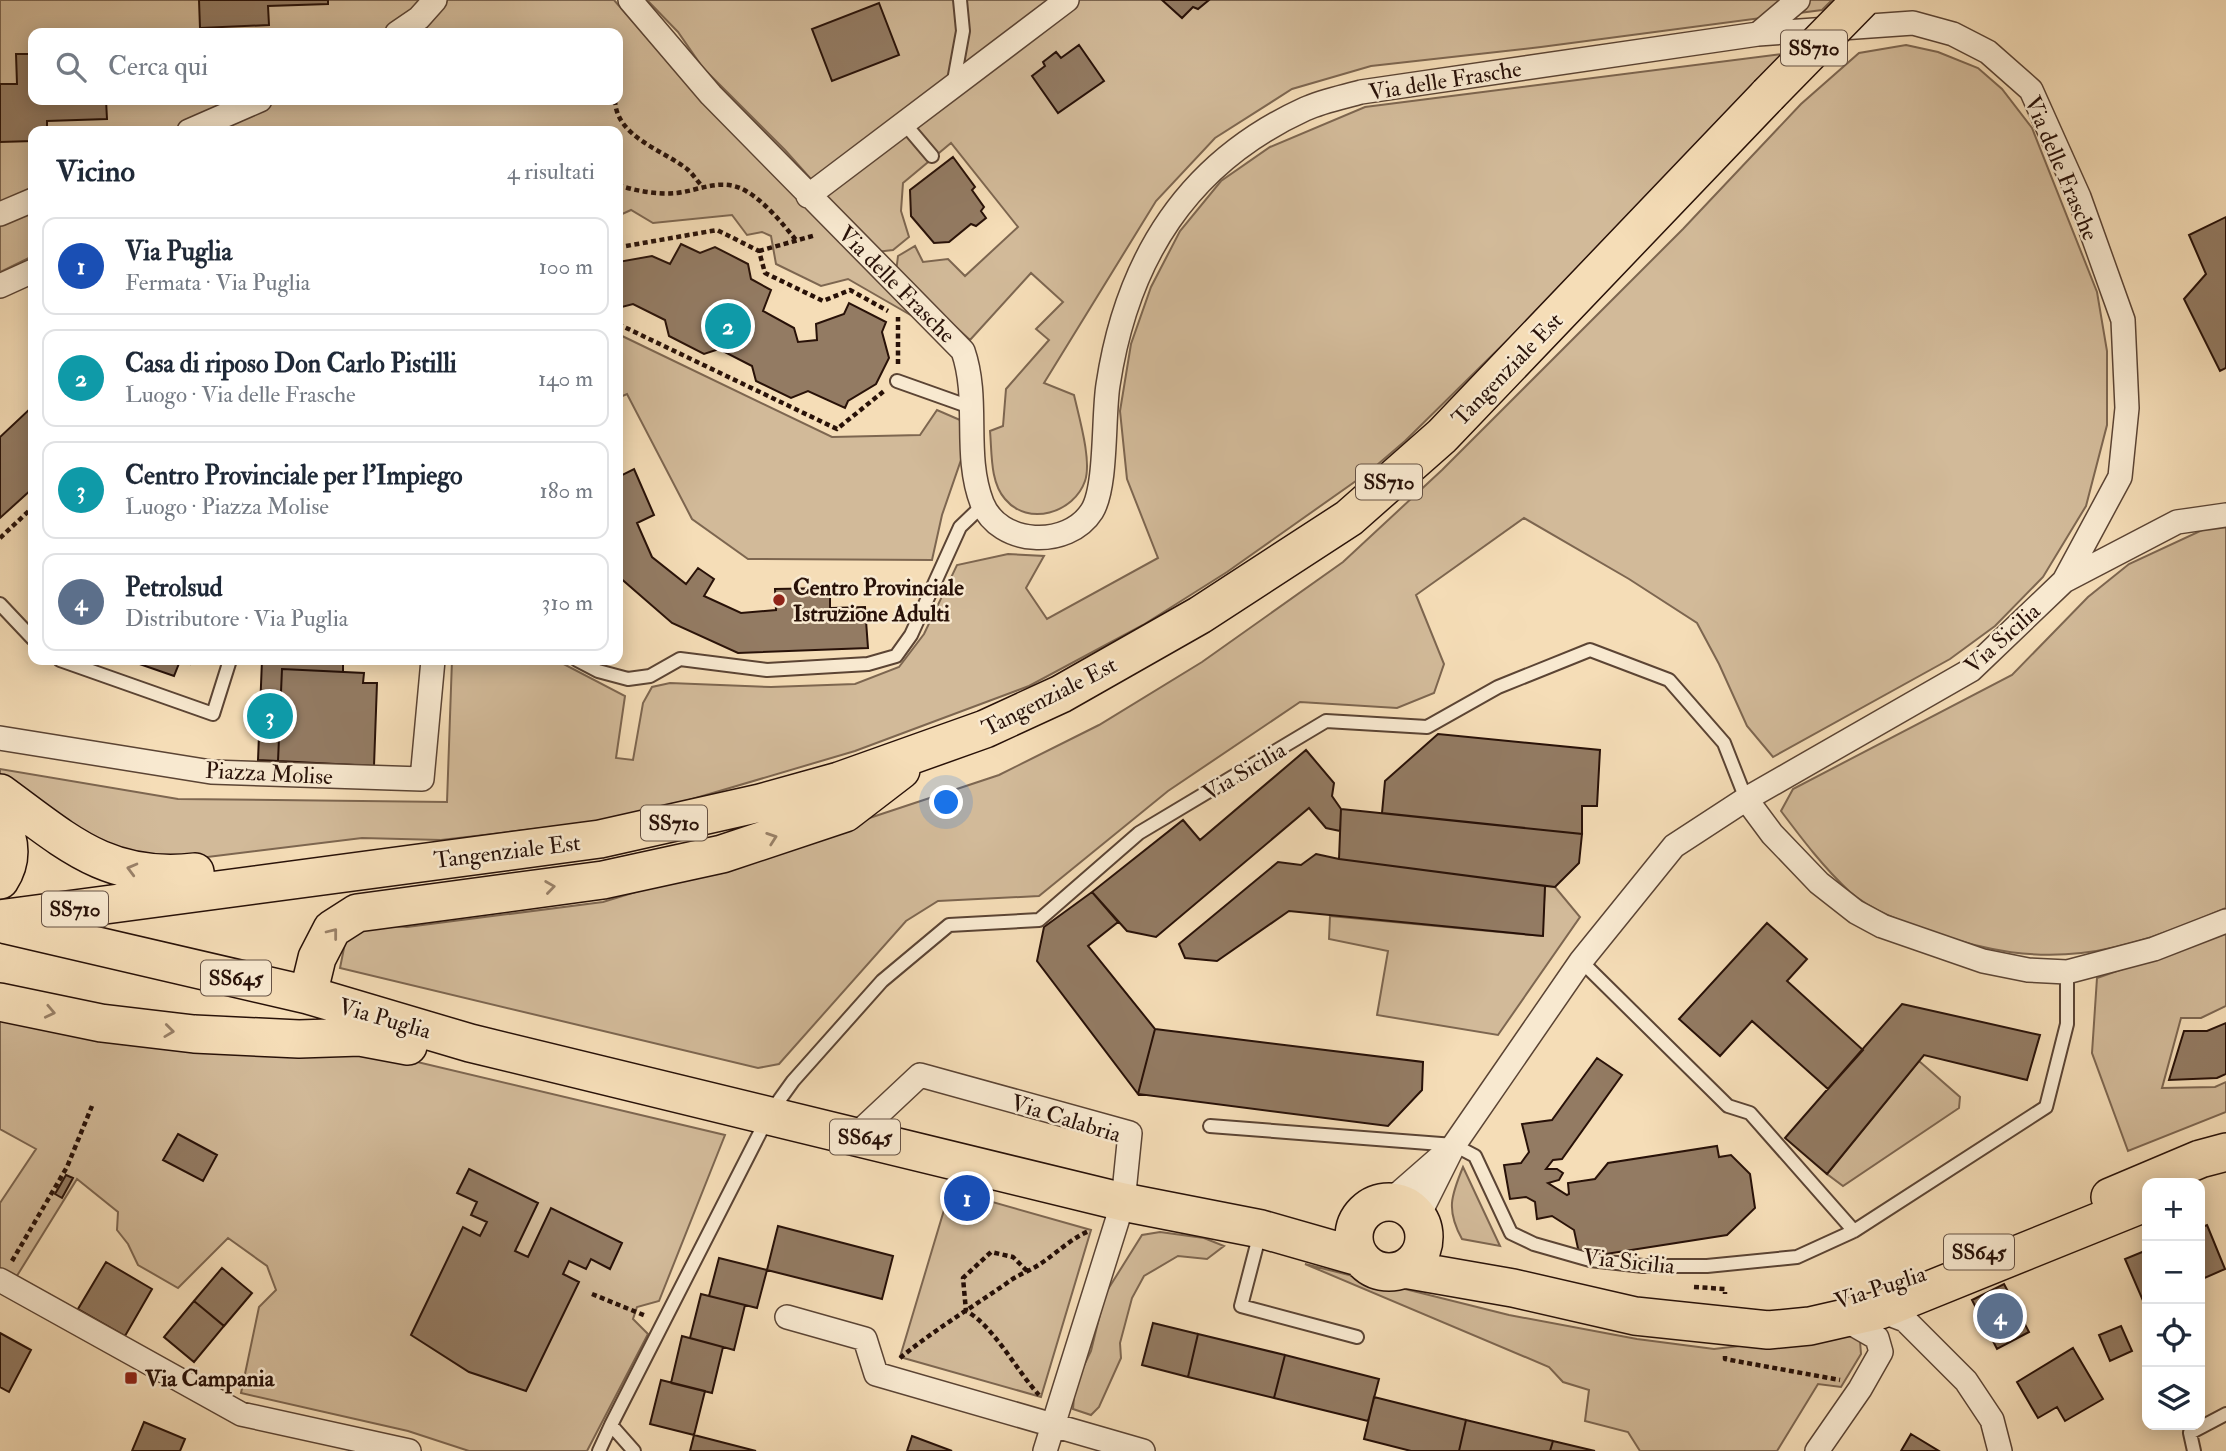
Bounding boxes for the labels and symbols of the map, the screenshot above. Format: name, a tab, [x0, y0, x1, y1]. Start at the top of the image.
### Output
road number: SS710	[1781, 30, 1847, 66]
street label: Via delle Frasche	[1367, 54, 1524, 107]
street label: Via delle Frasche	[2018, 91, 2105, 245]
street label: Via delle Frasche	[832, 220, 962, 349]
pin: 2	[705, 300, 751, 352]
street label: Tangenziale Est	[1446, 306, 1569, 432]
road number: SS710	[1356, 464, 1422, 500]
place label: Centro Provinciale Istruzione Adulti	[793, 573, 964, 628]
marker: Centro Provinciale Istruzione Adulti	[771, 592, 787, 608]
street label: Via Sicilia	[1958, 596, 2047, 680]
street label: Tangenziale Est	[977, 650, 1122, 743]
pin: 3	[247, 690, 293, 742]
street label: Via Sicilia	[1197, 735, 1292, 808]
street label: Piazza Molise	[204, 756, 334, 791]
your location	[929, 785, 963, 819]
road number: SS710	[641, 806, 707, 840]
street label: Tangenziale Est	[432, 828, 582, 875]
one-way arrow	[765, 832, 778, 846]
one-way arrow	[126, 863, 138, 877]
one-way arrow	[545, 880, 556, 895]
road number: SS710	[42, 892, 108, 926]
one-way arrow	[324, 928, 337, 941]
road number: SS645	[201, 960, 271, 996]
street label: Via Puglia	[335, 991, 435, 1046]
one-way arrow	[44, 1004, 56, 1019]
one-way arrow	[163, 1024, 174, 1039]
street label: Via Calabria	[1007, 1088, 1125, 1149]
road number: SS645	[830, 1120, 900, 1154]
pin: 1	[944, 1172, 990, 1224]
road number: SS645	[1944, 1234, 2014, 1270]
street label: Via Sicilia	[1582, 1242, 1677, 1281]
street label: Via Puglia	[1831, 1259, 1930, 1316]
pin: 4	[1977, 1290, 2023, 1342]
place label: Via Campania	[144, 1364, 276, 1394]
marker: Via Campania	[123, 1370, 139, 1386]

